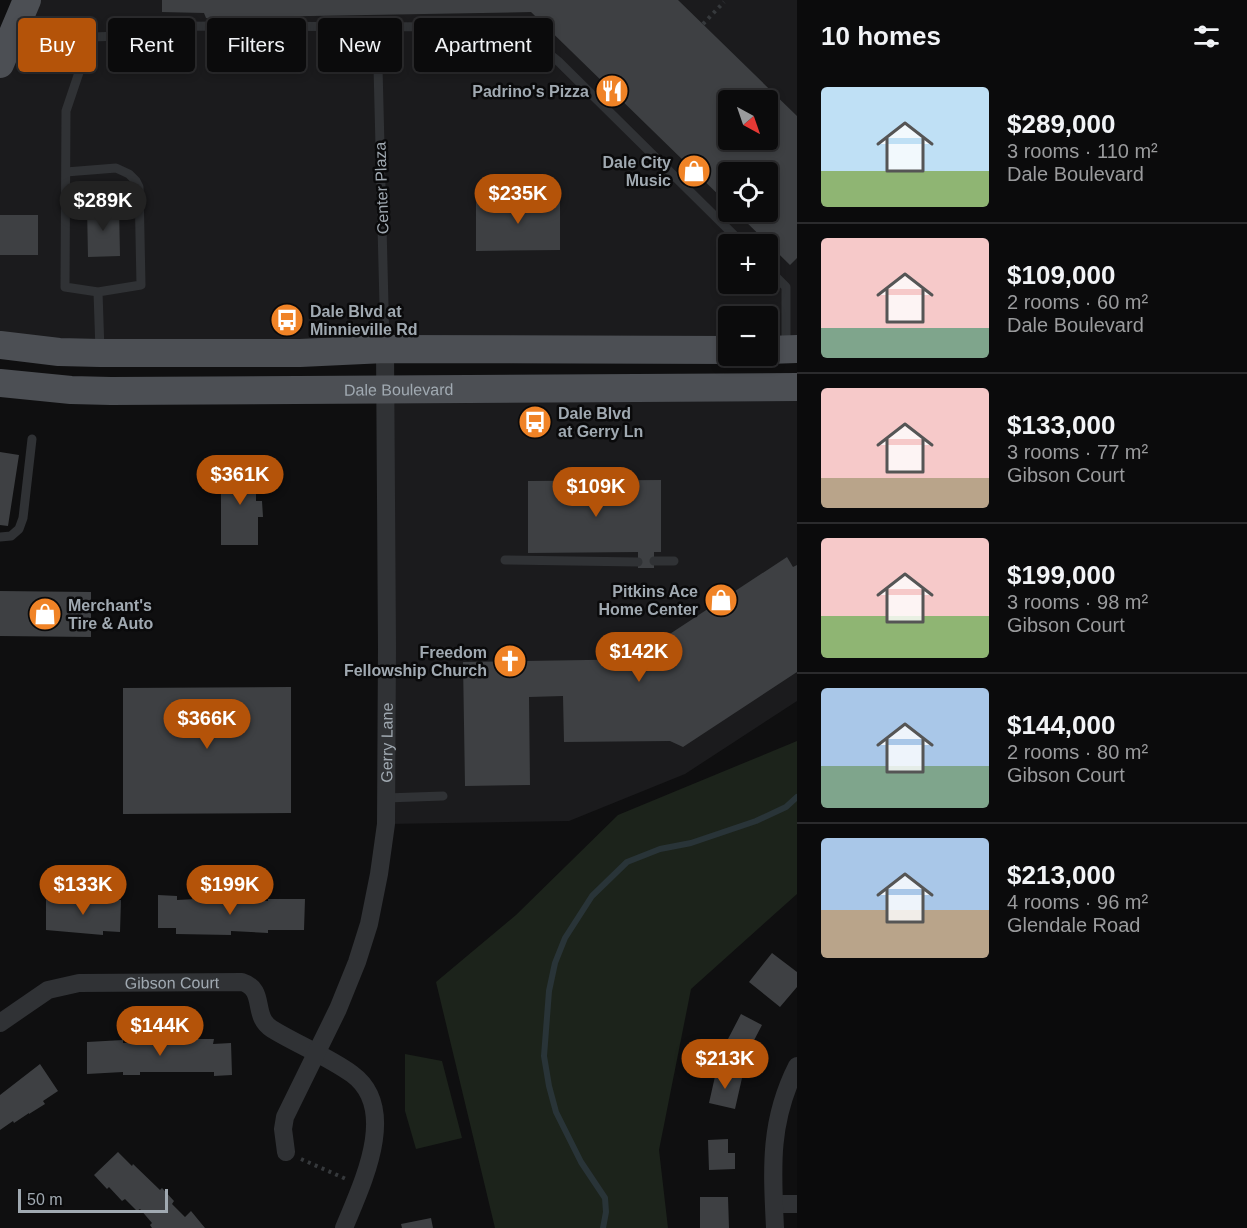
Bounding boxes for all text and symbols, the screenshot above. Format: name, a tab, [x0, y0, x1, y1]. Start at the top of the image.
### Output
chip: Buy	[18, 18, 96, 72]
chip: Rent	[108, 18, 195, 72]
chip: Filters	[207, 18, 306, 72]
chip: New	[318, 18, 402, 72]
chip: Apartment	[414, 18, 553, 72]
icon: filters	[1190, 20, 1223, 53]
text: 10 homes	[821, 21, 941, 51]
restaurant icon: Padrino's Pizza	[594, 73, 630, 109]
place label: Padrino's Pizza	[472, 83, 589, 100]
north arrow	[718, 90, 778, 150]
map controls	[718, 90, 778, 366]
text: $289,000	[1007, 109, 1115, 139]
icon: home	[869, 111, 941, 183]
text: 3 rooms · 110 m²	[1007, 140, 1158, 162]
street label: Center Plaza	[371, 141, 392, 235]
shop icon: Dale City Music	[676, 153, 712, 189]
place label: Dale City Music	[603, 154, 671, 189]
button: locate	[718, 162, 778, 222]
text: Dale Boulevard	[1007, 163, 1144, 185]
pin: $235K	[476, 174, 560, 225]
pin: $289K	[61, 181, 145, 232]
text: $235K	[489, 182, 547, 204]
text: $289K	[74, 189, 132, 211]
button: +	[718, 234, 778, 294]
text: $109,000	[1007, 260, 1115, 290]
icon: home	[869, 262, 941, 334]
text: 2 rooms · 60 m²	[1007, 291, 1148, 313]
bus stop icon: Dale Blvd at Minnieville Rd	[269, 302, 305, 338]
place label: Dale Blvd at Minnieville Rd	[310, 303, 418, 338]
button: −	[718, 306, 778, 366]
text: Dale Boulevard	[1007, 314, 1144, 336]
street label: Dale Boulevard	[344, 381, 453, 399]
bus stop icon: Dale Blvd at Gerry Ln	[517, 404, 553, 440]
place label: Dale Blvd at Gerry Ln	[558, 405, 643, 440]
text: $133,000	[1007, 410, 1115, 440]
icon: home	[869, 412, 941, 484]
text: 3 rooms · 77 m²	[1007, 441, 1148, 463]
pin: $361K	[198, 455, 282, 506]
text: $361K	[211, 463, 269, 485]
text: Gibson Court	[1007, 464, 1125, 486]
pin: $109K	[554, 467, 638, 518]
text: $109K	[567, 475, 625, 497]
text: $199,000	[1007, 560, 1115, 590]
icon: home	[869, 562, 941, 634]
shop icon: Pitkins Ace Home Center	[703, 582, 739, 618]
place label: Pitkins Ace Home Center	[598, 583, 698, 618]
text: 3 rooms · 98 m²	[1007, 591, 1148, 613]
shop icon: Merchant's Tire & Auto	[27, 596, 63, 632]
place label: Merchant's Tire & Auto	[68, 597, 154, 632]
text: Gibson Court	[1007, 614, 1125, 636]
pin: $142K	[597, 632, 681, 683]
text: $142K	[610, 640, 668, 662]
church icon: Freedom Fellowship Church	[492, 643, 528, 679]
place label: Freedom Fellowship Church	[344, 644, 487, 679]
pin: $366K	[165, 699, 249, 750]
street label: Gerry Lane	[378, 703, 396, 783]
text: $366K	[178, 707, 236, 729]
text: $144,000	[1007, 710, 1115, 740]
icon: home	[869, 712, 941, 784]
text: 2 rooms · 80 m²	[1007, 741, 1148, 763]
text: Gibson Court	[1007, 764, 1125, 786]
text: $213,000	[1007, 860, 1115, 890]
icon: home	[869, 862, 941, 934]
pin: $133K	[41, 865, 125, 916]
pin: $199K	[188, 865, 272, 916]
text: $133K	[54, 873, 112, 895]
text: $199K	[201, 873, 259, 895]
text: 4 rooms · 96 m²	[1007, 891, 1148, 913]
text: Glendale Road	[1007, 914, 1140, 936]
street label: Gibson Court	[125, 974, 220, 992]
pin: $144K	[118, 1006, 202, 1057]
text: $144K	[131, 1014, 189, 1036]
pin: $213K	[683, 1039, 767, 1090]
text: $213K	[696, 1047, 754, 1069]
scale bar	[18, 1186, 168, 1214]
text: 50 m	[27, 1191, 63, 1208]

